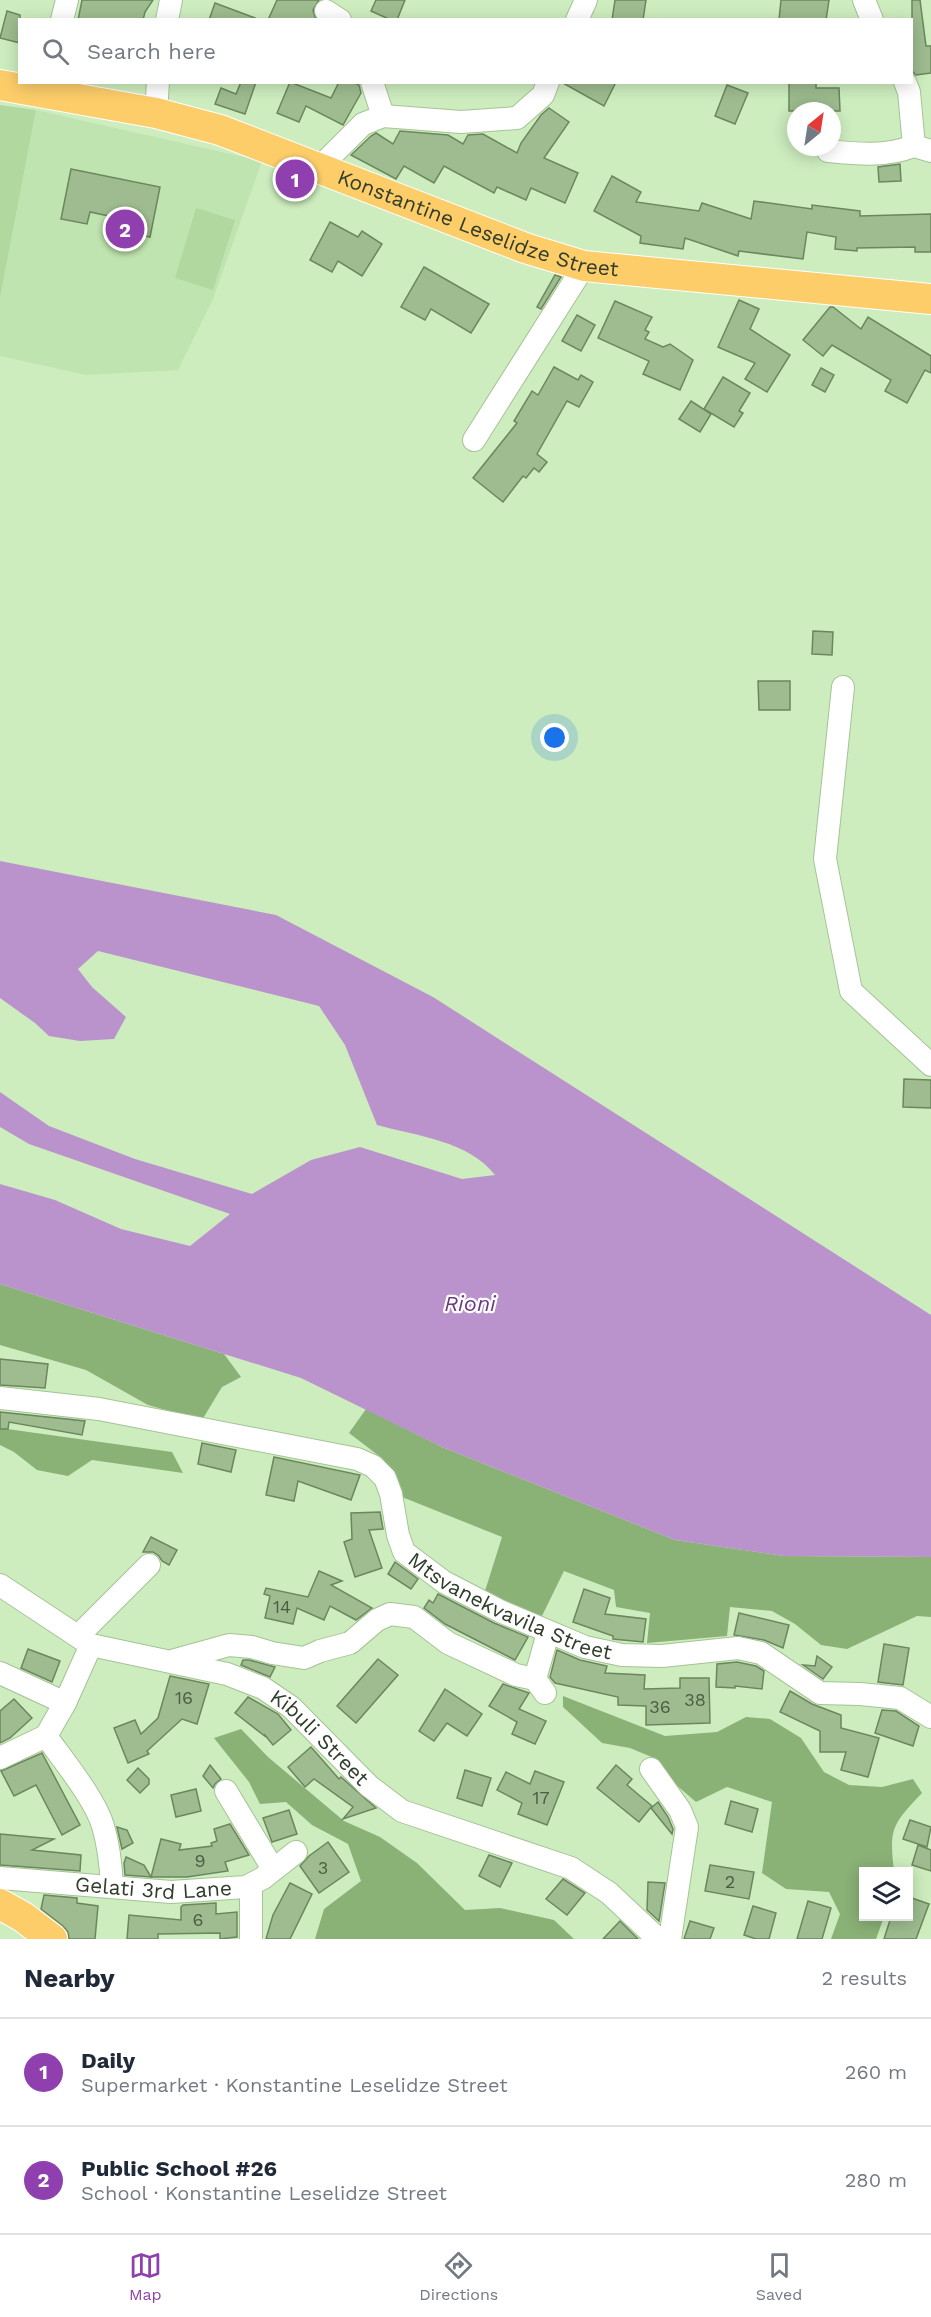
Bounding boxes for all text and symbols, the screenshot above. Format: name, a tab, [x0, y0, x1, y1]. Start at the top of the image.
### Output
search box	[18, 18, 913, 84]
icon: search	[39, 35, 72, 68]
text: Search here	[87, 39, 216, 64]
north arrow	[787, 102, 841, 156]
pin: 1	[276, 156, 314, 201]
street label: Konstantine Leselidze Street	[334, 164, 620, 281]
pin: 2	[106, 206, 144, 252]
your location	[540, 723, 569, 752]
water label: Rioni	[444, 1291, 497, 1316]
street label: Mtsvanekvavila Street	[404, 1547, 614, 1665]
house number: 14	[273, 1596, 291, 1617]
street label: Kibuli Street	[266, 1684, 374, 1791]
house number: 16	[175, 1687, 193, 1708]
house number: 38	[684, 1689, 706, 1710]
house number: 36	[649, 1696, 671, 1717]
house number: 17	[532, 1787, 550, 1808]
house number: 9	[194, 1850, 206, 1871]
house number: 3	[318, 1857, 328, 1878]
map controls	[859, 1867, 913, 1921]
button: layers	[859, 1867, 913, 1921]
street label: Gelati 3rd Lane	[74, 1871, 233, 1904]
house number: 2	[725, 1871, 735, 1892]
house number: 6	[193, 1909, 203, 1930]
text: Nearby	[24, 1963, 115, 1993]
text: 2 results	[822, 1966, 907, 1990]
text: Daily	[81, 2048, 135, 2073]
text: 1	[39, 2060, 48, 2084]
text: 260 m	[845, 2060, 907, 2084]
text: Supermarket · Konstantine Leselidze Street	[81, 2073, 508, 2097]
text: Public School #26	[81, 2156, 277, 2181]
text: 2	[38, 2168, 49, 2192]
text: 280 m	[845, 2168, 907, 2192]
text: School · Konstantine Leselidze Street	[81, 2181, 447, 2205]
tab: Map	[129, 2249, 162, 2304]
tab: Directions	[419, 2249, 498, 2304]
tab: Saved	[756, 2249, 802, 2304]

